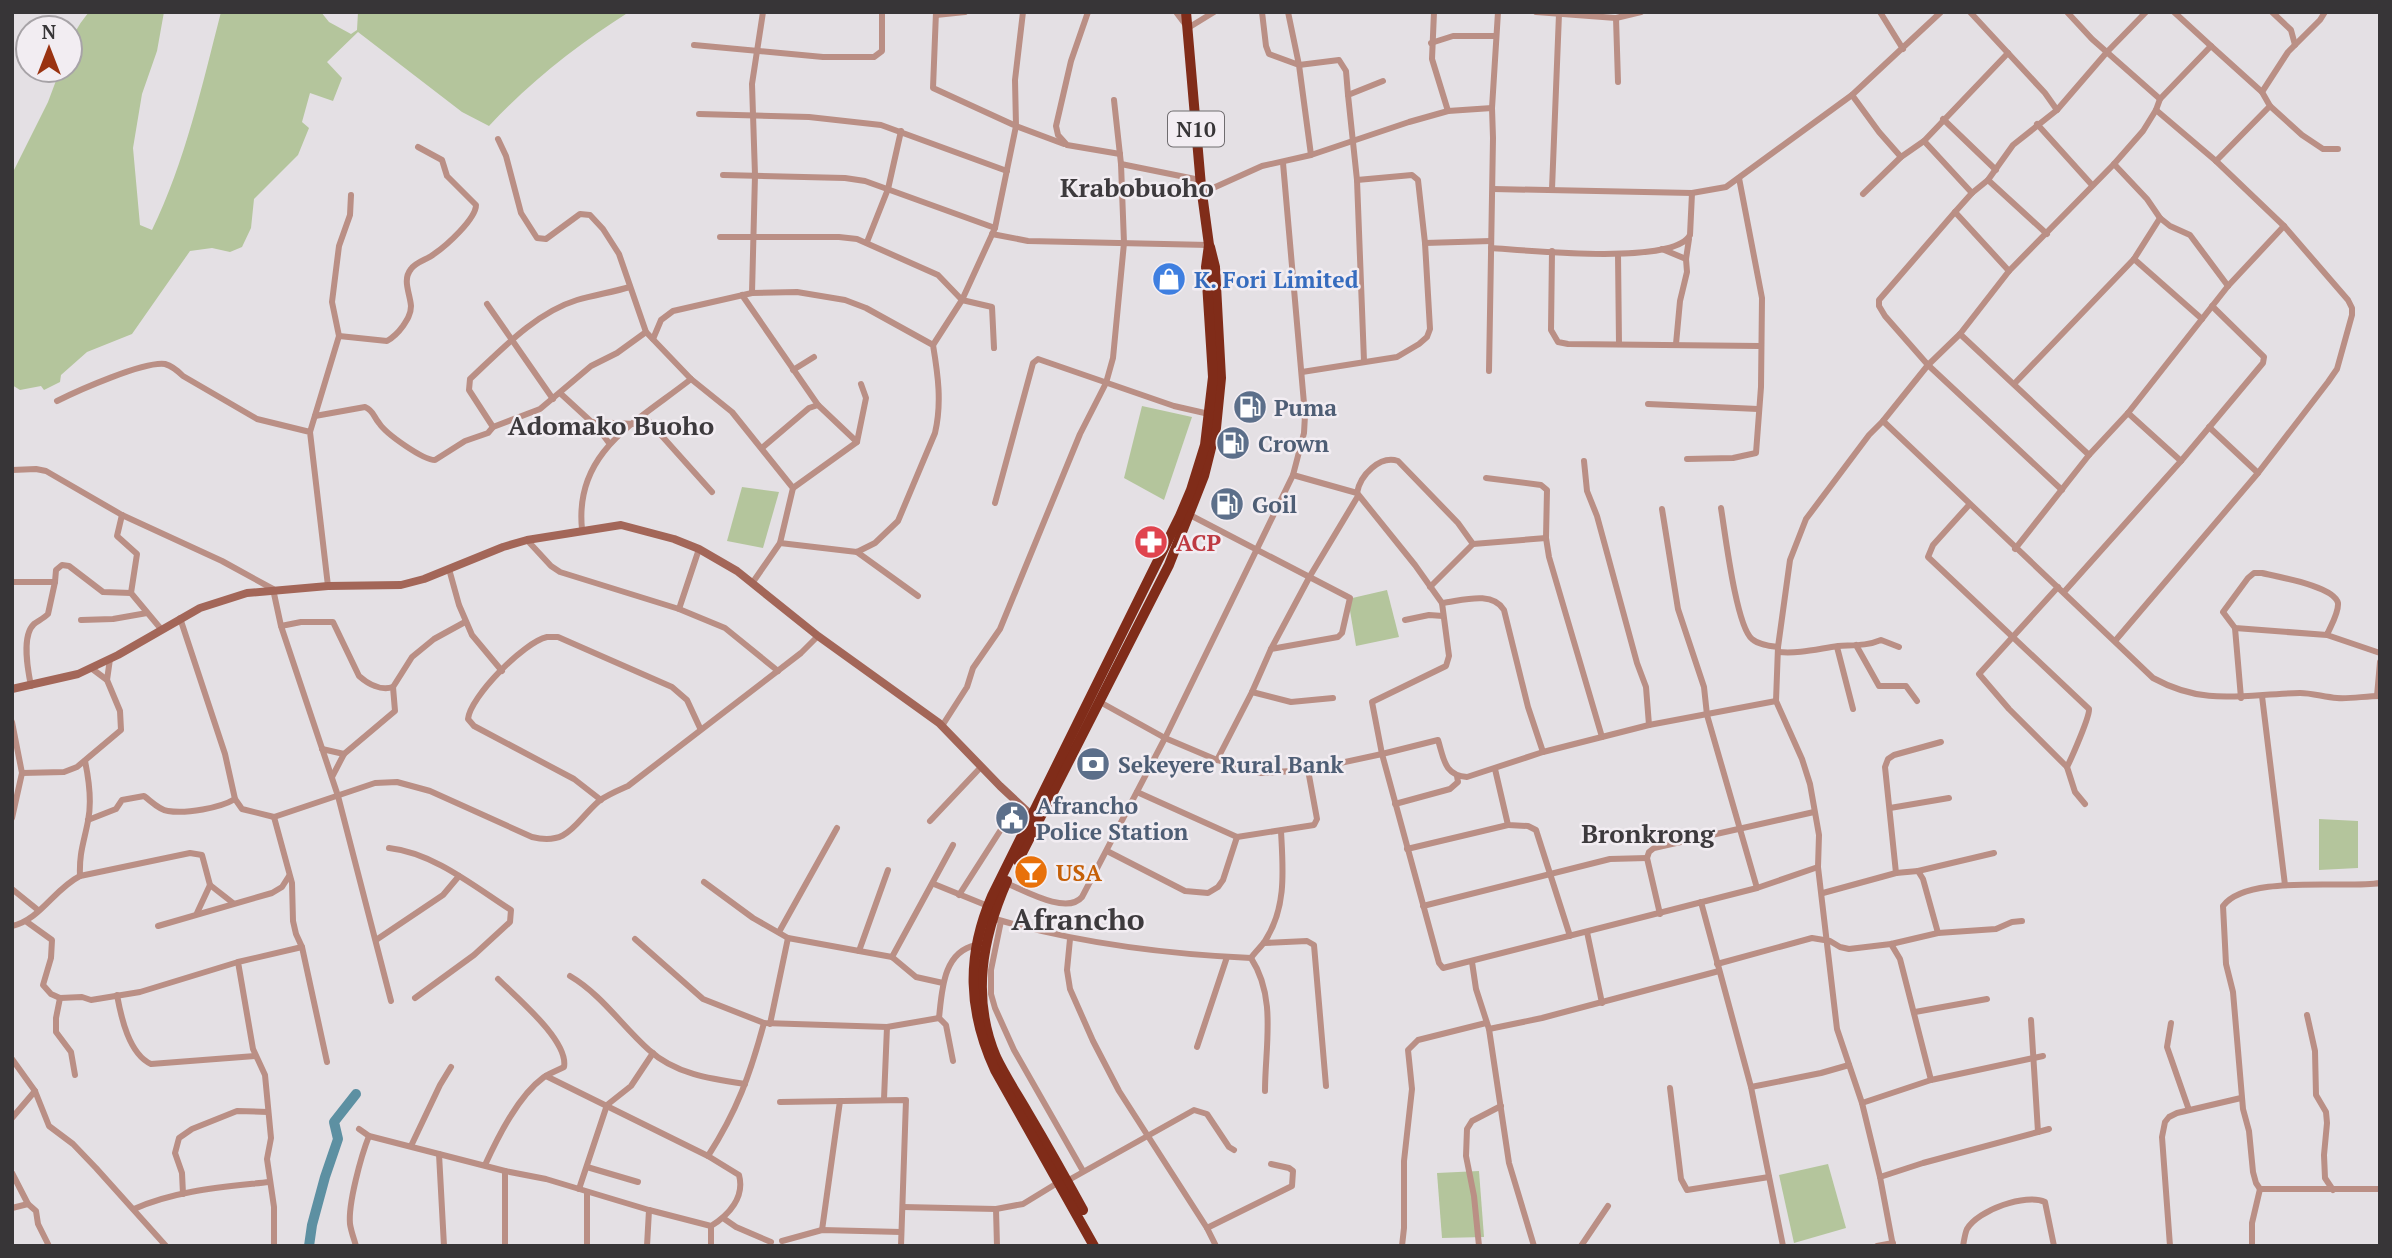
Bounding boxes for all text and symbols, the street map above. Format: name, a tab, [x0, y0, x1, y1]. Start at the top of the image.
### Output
north arrow	[14, 14, 84, 84]
text: N	[42, 19, 57, 44]
road number: N10	[1168, 111, 1224, 146]
district label: Krabobuoho	[1060, 170, 1214, 204]
shop icon: K. Fori Limited	[1150, 260, 1188, 298]
place label: K. Fori Limited	[1194, 264, 1359, 295]
fuel station icon: Puma	[1231, 388, 1269, 426]
place label: Puma	[1274, 392, 1337, 423]
district label: Adomako Buoho	[508, 408, 714, 442]
fuel station icon: Crown	[1214, 424, 1252, 462]
place label: Crown	[1258, 428, 1329, 459]
fuel station icon: Goil	[1208, 485, 1246, 523]
place label: Goil	[1252, 489, 1298, 520]
pharmacy icon: ACP	[1132, 523, 1170, 561]
place label: ACP	[1176, 527, 1222, 558]
bank icon: Sekeyere Rural Bank	[1074, 745, 1112, 783]
place label: Sekeyere Rural Bank	[1118, 749, 1344, 780]
place label: Afrancho Police Station	[1036, 790, 1189, 847]
public building icon: Afrancho Police Station	[993, 799, 1031, 837]
district label: Bronkrong	[1581, 816, 1716, 850]
bar icon: USA	[1012, 853, 1050, 891]
place label: USA	[1056, 857, 1102, 888]
district label: Afrancho	[1011, 899, 1145, 939]

